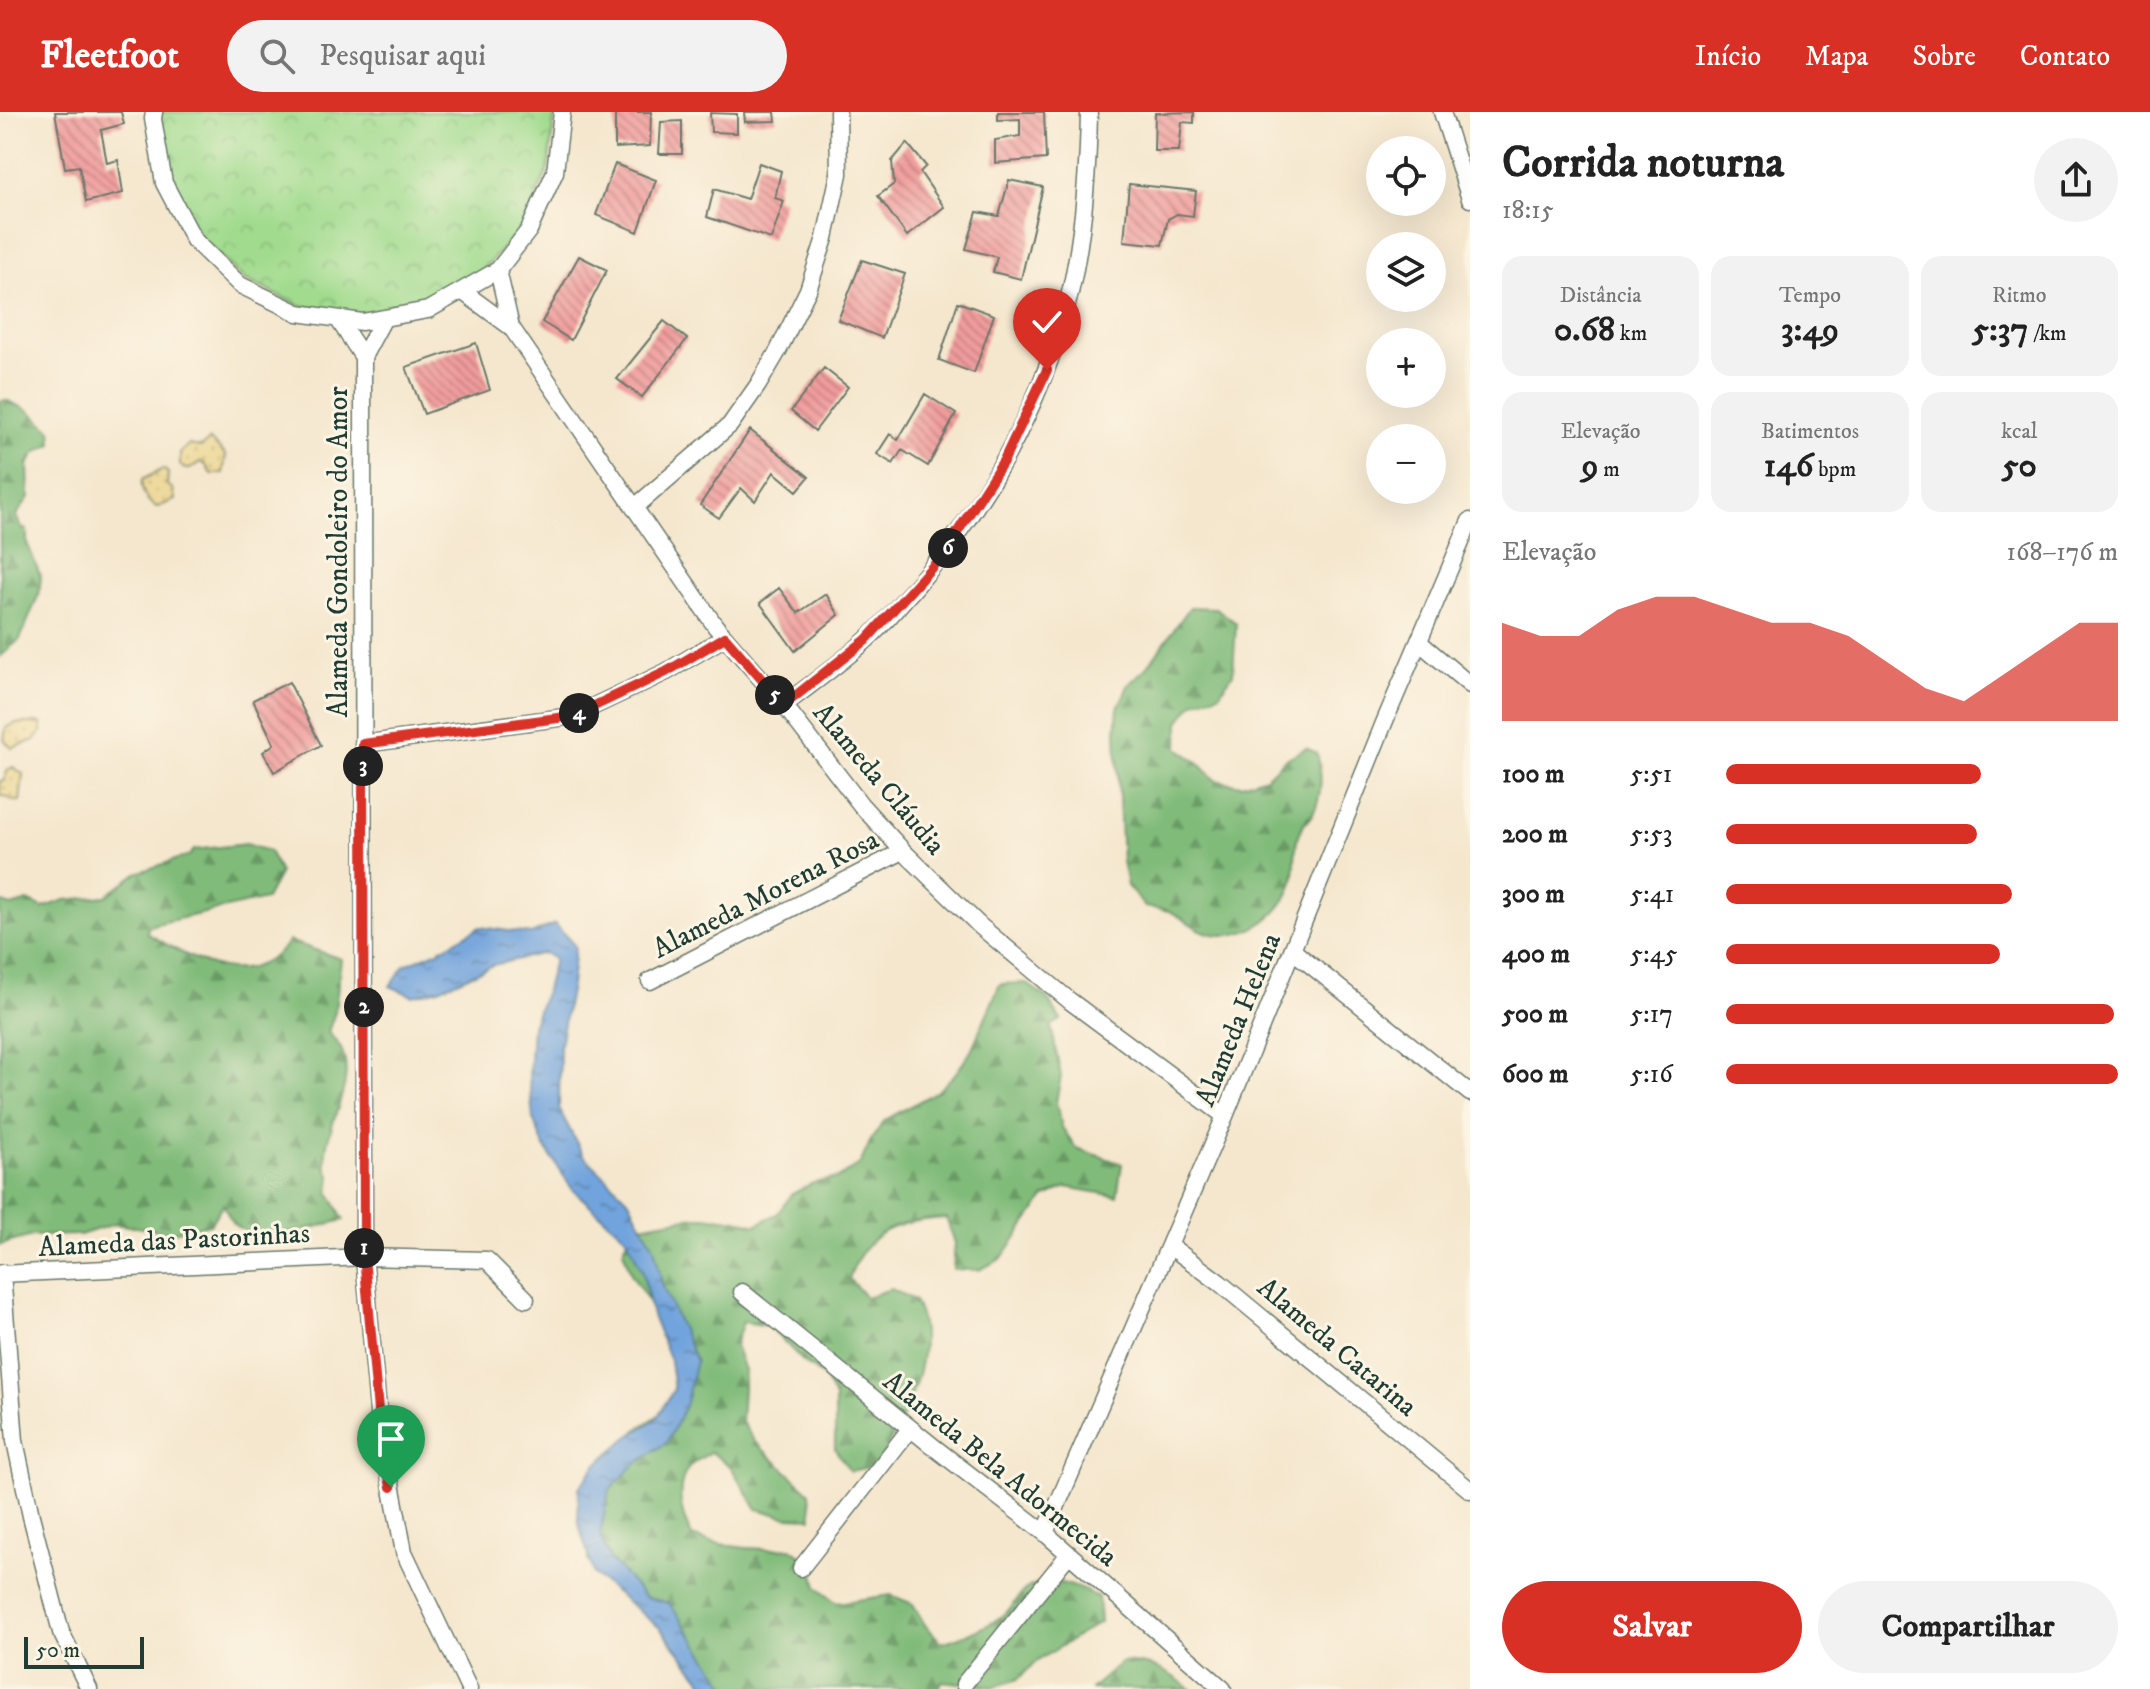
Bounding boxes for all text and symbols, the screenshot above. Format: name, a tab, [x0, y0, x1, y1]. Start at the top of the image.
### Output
search box	[227, 20, 787, 92]
text: Fleetfoot	[40, 32, 179, 80]
icon: search	[255, 34, 299, 78]
text: Pesquisar aqui	[319, 38, 486, 75]
text: Início	[1695, 39, 1761, 74]
text: Mapa	[1805, 39, 1869, 74]
text: Sobre	[1913, 39, 1976, 74]
text: Contato	[2020, 39, 2110, 74]
map controls	[1366, 136, 1446, 504]
button: locate	[1366, 136, 1446, 216]
text: Corrida noturna	[1502, 136, 1784, 191]
button: share	[2034, 138, 2118, 222]
text: 18:15	[1502, 194, 1554, 227]
button: layers	[1366, 232, 1446, 312]
text: Distância	[1560, 282, 1642, 309]
text: Tempo	[1779, 282, 1841, 309]
text: Ritmo	[1992, 282, 2047, 309]
pin	[1013, 288, 1081, 370]
icon: check	[1025, 300, 1069, 344]
text: 0.68	[1554, 309, 1615, 351]
text: 3:49	[1781, 309, 1839, 351]
text: 5:37	[1972, 309, 2028, 351]
text: km	[1615, 320, 1647, 347]
text: /km	[2028, 320, 2067, 347]
button: +	[1366, 328, 1446, 408]
street label: Alameda Gondoleiro do Amor	[321, 386, 356, 718]
text: Elevação	[1561, 418, 1641, 445]
text: Batimentos	[1761, 418, 1859, 445]
text: kcal	[2001, 418, 2037, 445]
button: −	[1366, 424, 1446, 504]
text: 9	[1582, 445, 1599, 487]
text: 146	[1764, 445, 1814, 487]
text: 50	[2002, 445, 2037, 487]
text: m	[1599, 456, 1620, 483]
text: bpm	[1814, 456, 1856, 483]
pin: 6	[928, 528, 968, 568]
text: 6	[942, 534, 954, 561]
text: Elevação	[1502, 536, 1596, 569]
text: 168–176 m	[2007, 536, 2118, 569]
pin: 5	[755, 675, 795, 715]
text: 5	[770, 681, 780, 708]
pin: 4	[559, 693, 599, 733]
street label: Alameda Cláudia	[805, 696, 953, 862]
text: 4	[573, 699, 585, 726]
pin: 3	[343, 746, 383, 786]
text: 3	[359, 752, 367, 779]
text: 100 m	[1502, 758, 1565, 791]
text: 5:51	[1630, 758, 1672, 791]
text: 200 m	[1502, 818, 1568, 851]
text: 5:53	[1630, 818, 1672, 851]
street label: Alameda Morena Rosa	[647, 822, 885, 966]
text: 300 m	[1502, 878, 1565, 911]
text: 5:41	[1630, 878, 1674, 911]
street label: Alameda Helena	[1188, 928, 1289, 1111]
text: 400 m	[1502, 938, 1570, 971]
text: 5:45	[1630, 938, 1677, 971]
pin: 2	[344, 987, 384, 1027]
text: 2	[359, 993, 369, 1020]
text: 500 m	[1502, 998, 1568, 1031]
text: 5:17	[1630, 998, 1673, 1031]
text: 600 m	[1502, 1058, 1569, 1091]
text: 5:16	[1630, 1058, 1673, 1091]
street label: Alameda das Pastorinhas	[37, 1216, 311, 1265]
pin: 1	[344, 1228, 384, 1268]
text: 1	[360, 1234, 368, 1261]
street label: Alameda Catarina	[1250, 1270, 1424, 1424]
street label: Alameda Bela Adormecida	[876, 1364, 1124, 1575]
pin	[357, 1405, 425, 1487]
icon: arrive	[369, 1417, 413, 1461]
button: Salvar	[1502, 1581, 1802, 1673]
button: Compartilhar	[1818, 1581, 2118, 1673]
scale bar	[24, 1633, 144, 1669]
text: 50 m	[36, 1637, 80, 1664]

